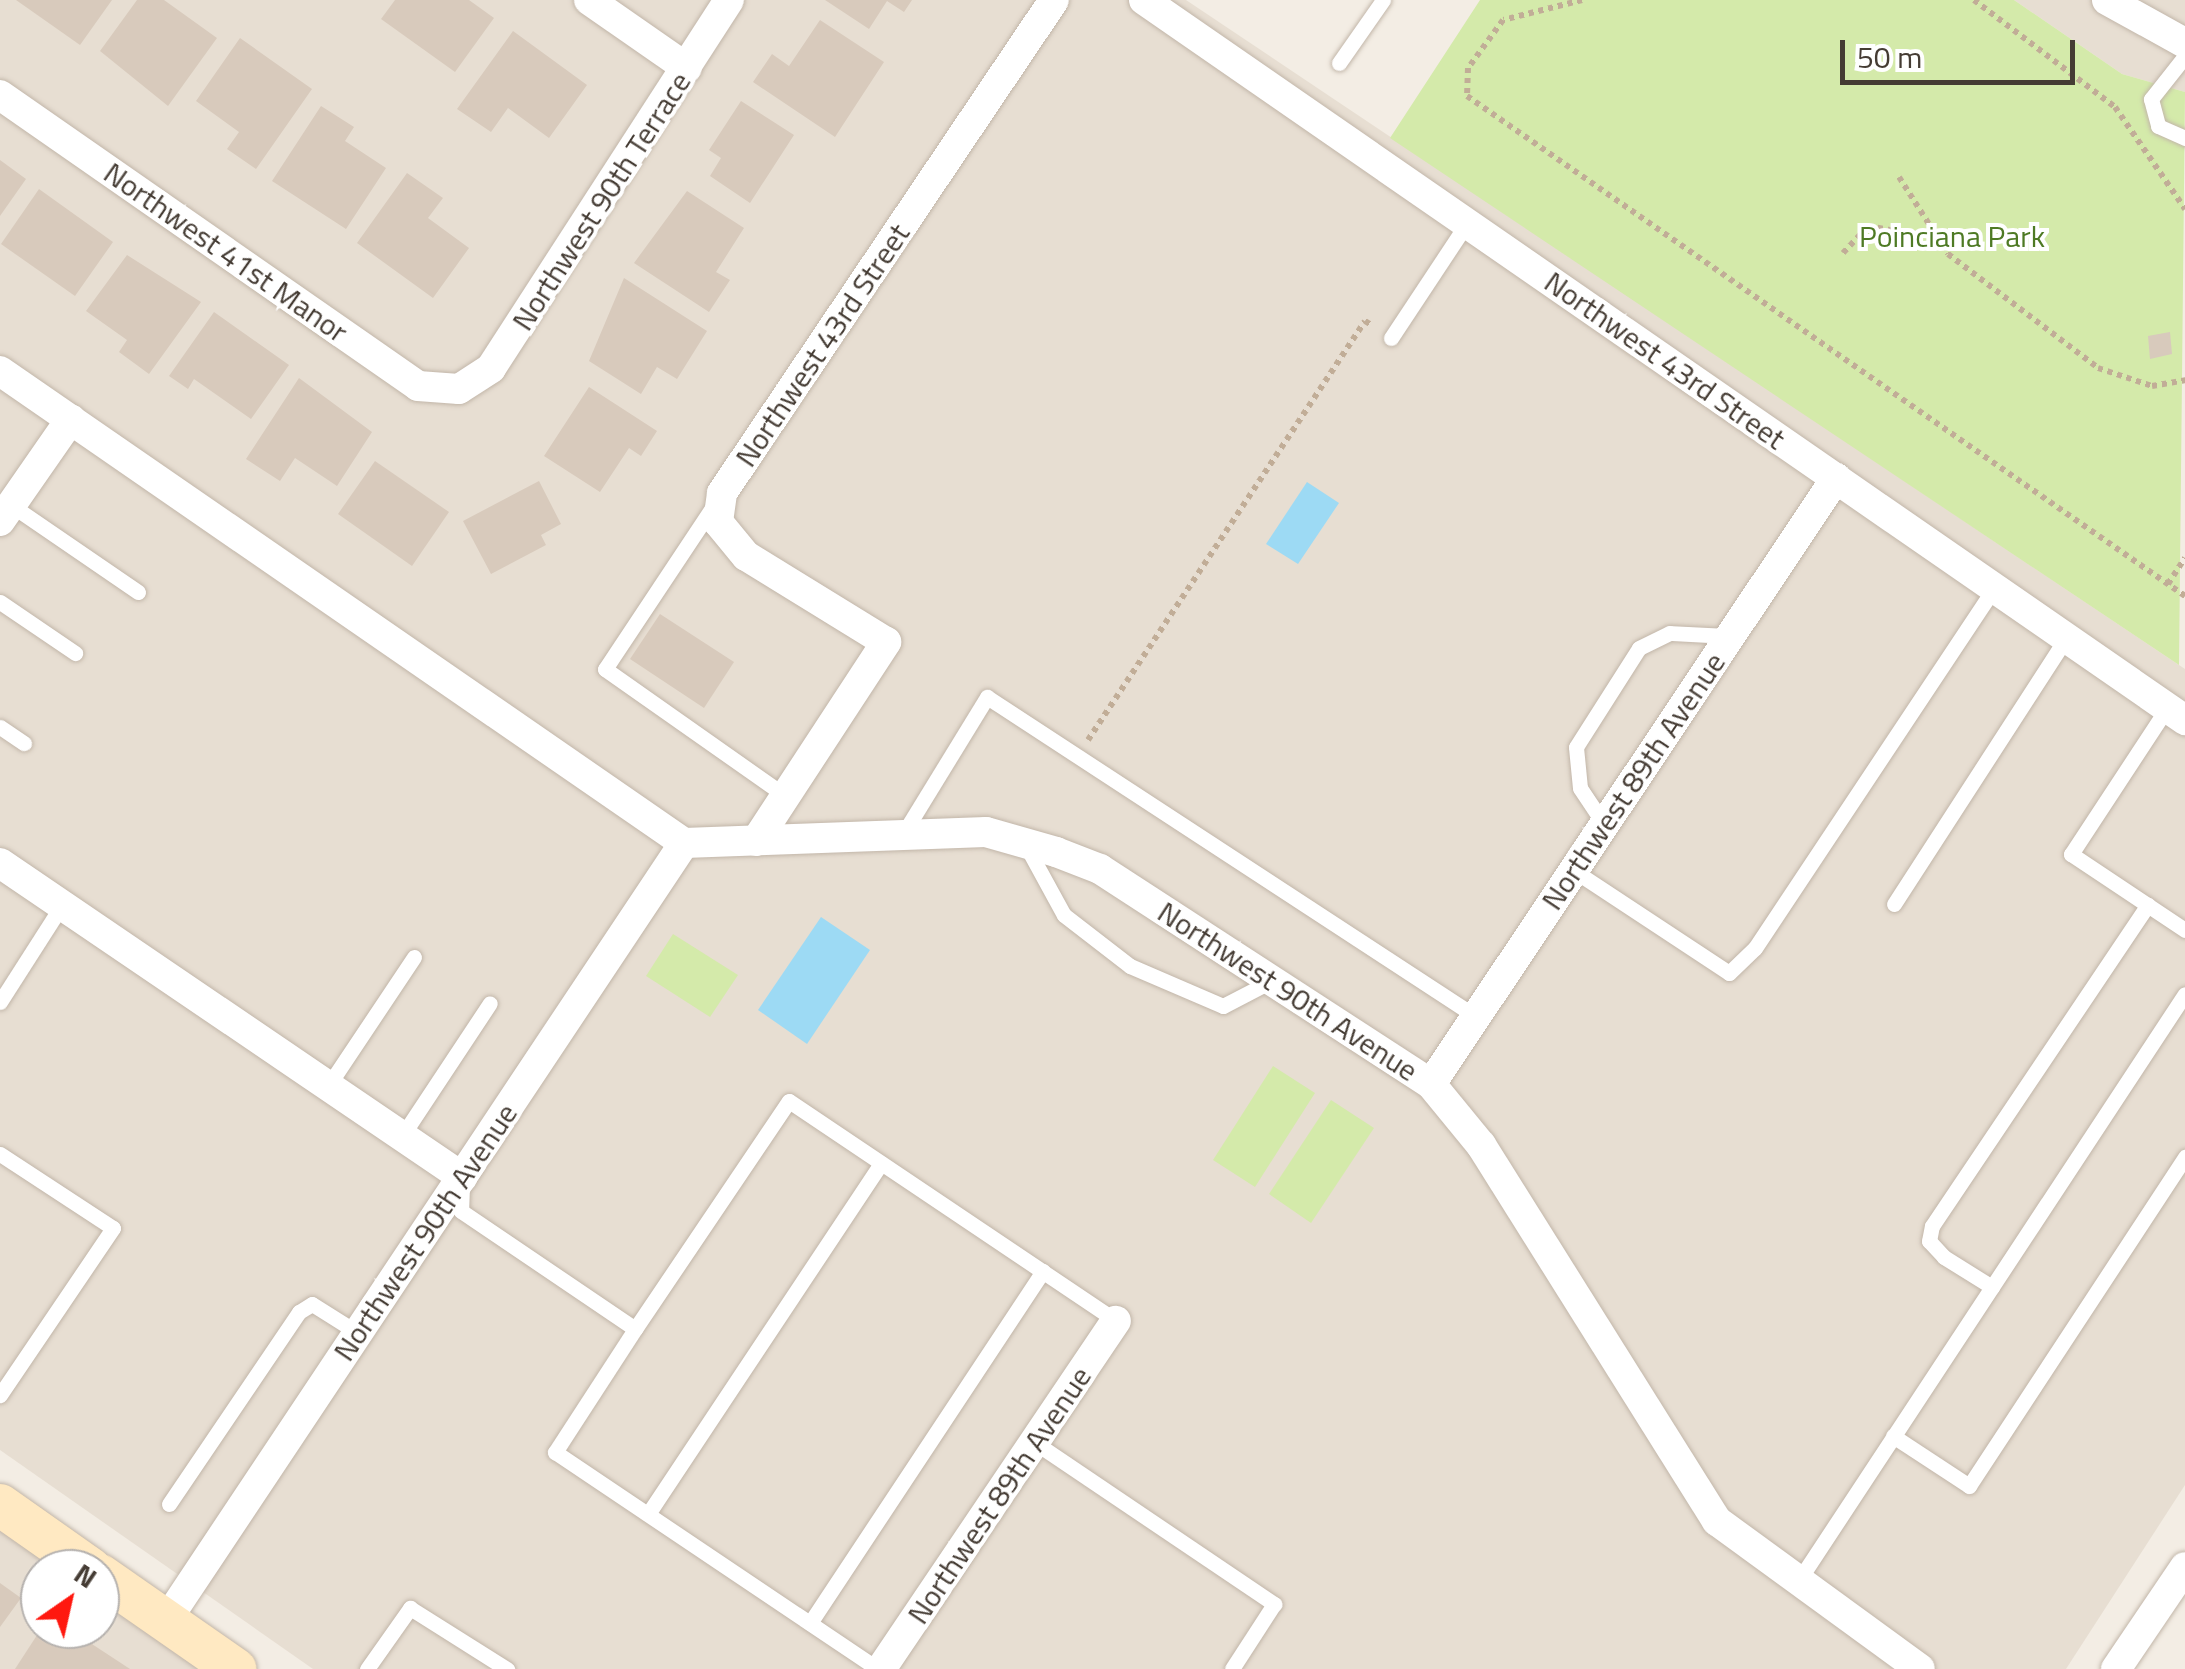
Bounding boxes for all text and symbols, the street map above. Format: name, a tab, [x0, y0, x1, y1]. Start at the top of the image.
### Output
scale bar	[1845, 20, 2080, 82]
text: 50 m	[1857, 34, 1922, 80]
street label: Northwest 90th Terrace	[504, 65, 698, 337]
street label: Northwest 41st Manor	[97, 154, 355, 350]
street label: Northwest 43rd Street	[727, 217, 917, 473]
park label: Poinciana Park	[1859, 218, 2045, 254]
street label: Northwest 43rd Street	[1538, 263, 1792, 457]
street label: Northwest 89th Avenue	[1534, 646, 1732, 916]
street label: Northwest 90th Avenue	[1151, 894, 1425, 1088]
street label: Northwest 90th Avenue	[326, 1097, 524, 1367]
street label: Northwest 89th Avenue	[900, 1360, 1098, 1630]
north arrow	[20, 1549, 120, 1649]
text: N	[66, 1552, 106, 1599]

